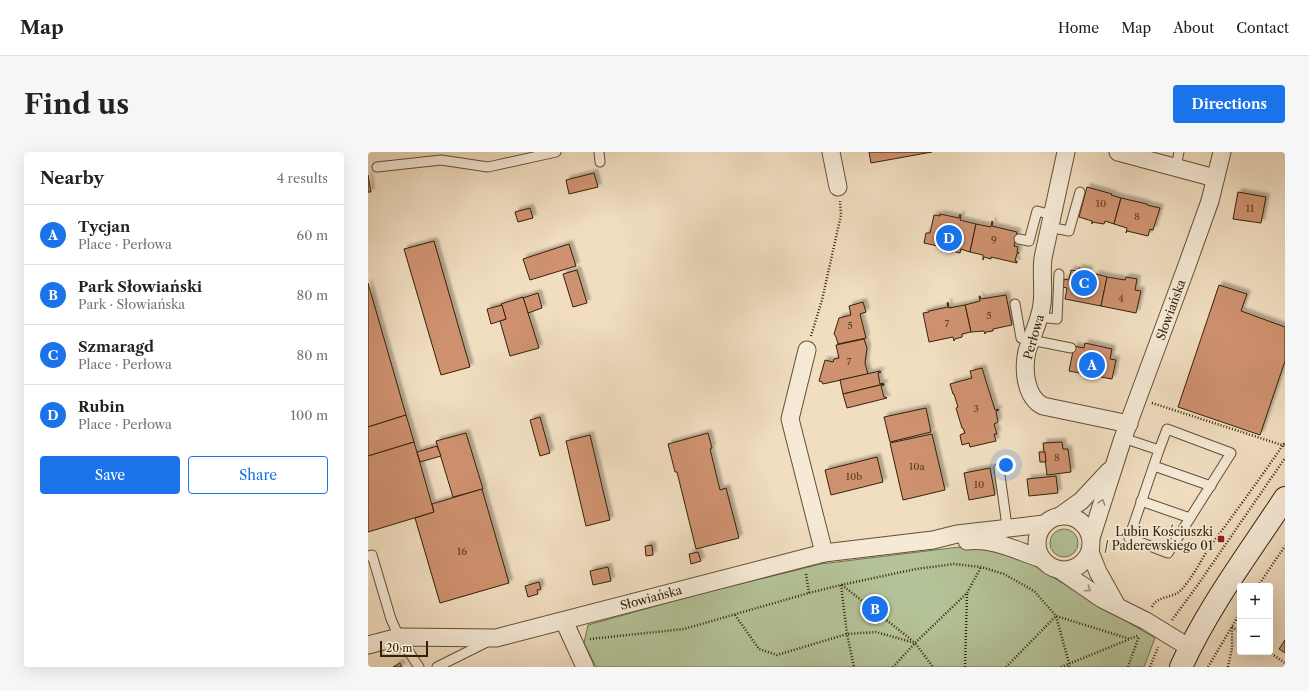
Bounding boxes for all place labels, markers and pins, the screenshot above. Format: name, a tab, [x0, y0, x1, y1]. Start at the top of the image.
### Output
pin: D	[936, 223, 962, 253]
pin: C	[1071, 268, 1097, 298]
pin: A	[1079, 350, 1105, 380]
place label: Lubin Kościuszki / Paderewskiego 01	[1104, 524, 1213, 553]
marker: Lubin Kościuszki / Paderewskiego 01	[1216, 534, 1226, 544]
pin: B	[862, 594, 888, 624]

